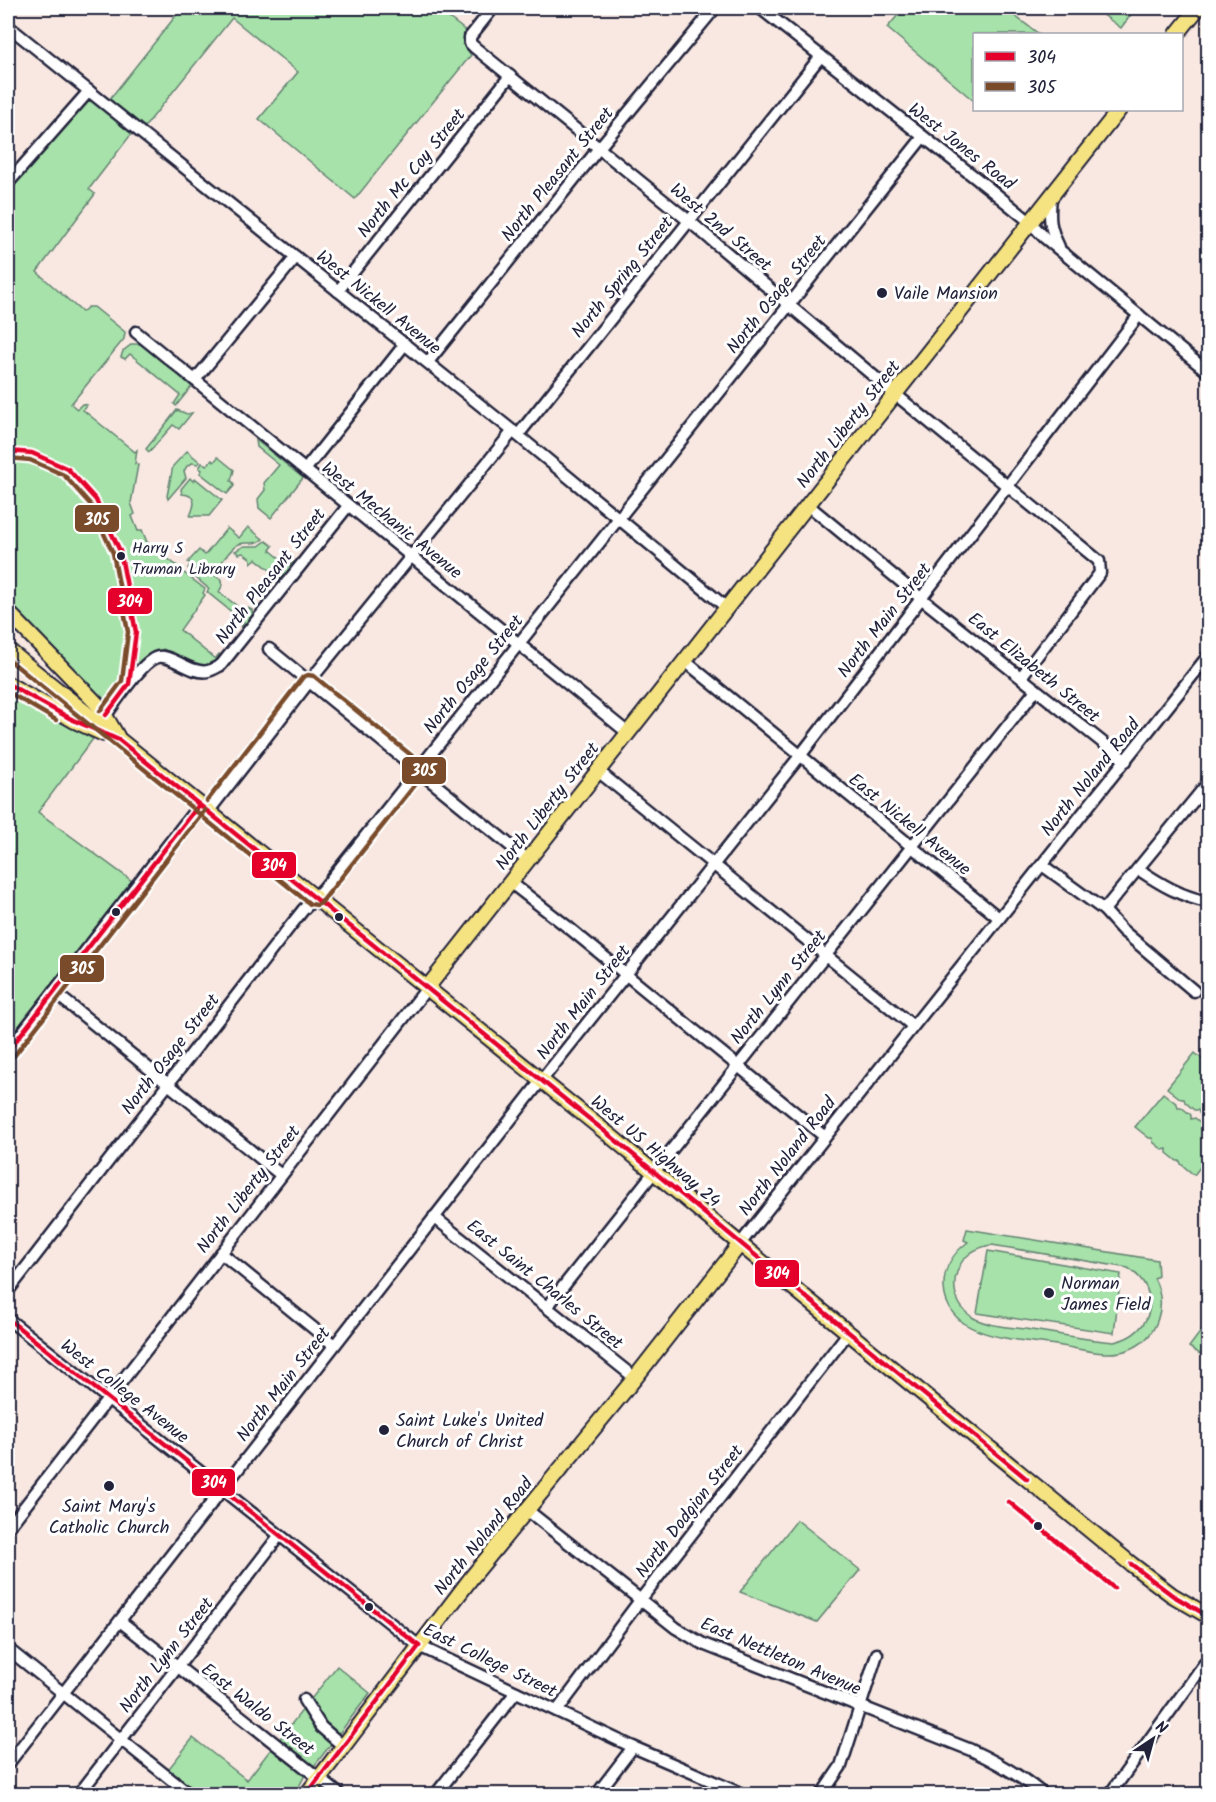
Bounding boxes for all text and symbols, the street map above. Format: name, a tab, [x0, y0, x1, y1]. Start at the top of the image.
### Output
legend	[973, 33, 1183, 111]
text: 304	[1027, 44, 1056, 73]
text: 305	[1027, 74, 1057, 103]
street label: West Jones Road	[901, 96, 1022, 199]
street label: North Pleasant Street	[495, 100, 622, 249]
street label: North Mc Coy Street	[351, 102, 474, 245]
street label: West 2nd Street	[662, 177, 778, 280]
street label: North Spring Street	[565, 210, 682, 345]
street label: North Osage Street	[720, 228, 835, 361]
street label: West Nickell Avenue	[309, 243, 447, 363]
place label: Vaile Mansion	[894, 280, 998, 309]
marker: Vaile Mansion	[875, 286, 889, 300]
street label: North Liberty Street	[790, 354, 909, 495]
street label: West Mechanic Avenue	[314, 455, 468, 587]
street label: North Pleasant Street	[209, 502, 334, 651]
line badge: 305	[74, 504, 120, 533]
text: 305	[83, 508, 111, 533]
place label: Harry S Truman Library	[132, 536, 236, 582]
marker: Harry S Truman Library	[115, 550, 127, 562]
street label: North Main Street	[831, 556, 940, 685]
line badge: 304	[107, 587, 153, 615]
text: 304	[116, 590, 143, 615]
street label: East Elizabeth Street	[960, 605, 1106, 732]
street label: North Osage Street	[417, 608, 532, 741]
street label: North Noland Road	[1034, 712, 1149, 843]
street label: North Liberty Street	[489, 736, 608, 877]
line badge: 305	[401, 756, 447, 785]
text: 305	[410, 759, 438, 784]
street label: East Nickell Avenue	[841, 766, 977, 884]
line badge: 304	[251, 851, 297, 879]
text: 304	[260, 854, 287, 879]
unlabelled marker	[110, 906, 122, 918]
unlabelled marker	[333, 911, 345, 923]
street label: North Lynn Street	[724, 923, 835, 1052]
street label: North Main Street	[530, 938, 639, 1067]
line badge: 305	[59, 954, 105, 983]
text: 305	[68, 957, 96, 982]
street label: North Osage Street	[115, 987, 228, 1122]
street label: West US Highway 24	[583, 1089, 727, 1216]
street label: North Noland Road	[732, 1090, 845, 1223]
street label: North Liberty Street	[190, 1119, 309, 1260]
street label: East Saint Charles Street	[459, 1213, 630, 1358]
line badge: 304	[754, 1259, 800, 1288]
text: 304	[763, 1262, 790, 1287]
place label: Norman James Field	[1061, 1270, 1151, 1320]
marker: Norman James Field	[1042, 1286, 1056, 1300]
street label: North Main Street	[230, 1320, 339, 1449]
street label: West College Avenue	[53, 1333, 195, 1452]
place label: Saint Luke's United Church of Christ	[396, 1407, 544, 1457]
marker: Saint Luke's United Church of Christ	[377, 1423, 391, 1437]
street label: North Dodgion Street	[629, 1438, 752, 1585]
line badge: 304	[191, 1468, 236, 1497]
text: 304	[200, 1471, 227, 1496]
street label: North Noland Road	[427, 1471, 542, 1602]
marker: Saint Mary's Catholic Church	[102, 1479, 116, 1493]
place label: Saint Mary's Catholic Church	[49, 1493, 169, 1543]
unlabelled marker	[1032, 1520, 1044, 1532]
street label: North Lynn Street	[113, 1591, 222, 1720]
unlabelled marker	[363, 1601, 375, 1613]
street label: East Nettleton Avenue	[695, 1610, 865, 1704]
street label: East College Street	[417, 1616, 562, 1707]
street label: East Waldo Street	[194, 1656, 321, 1765]
north arrow	[1123, 1709, 1183, 1769]
text: N	[1149, 1715, 1172, 1741]

